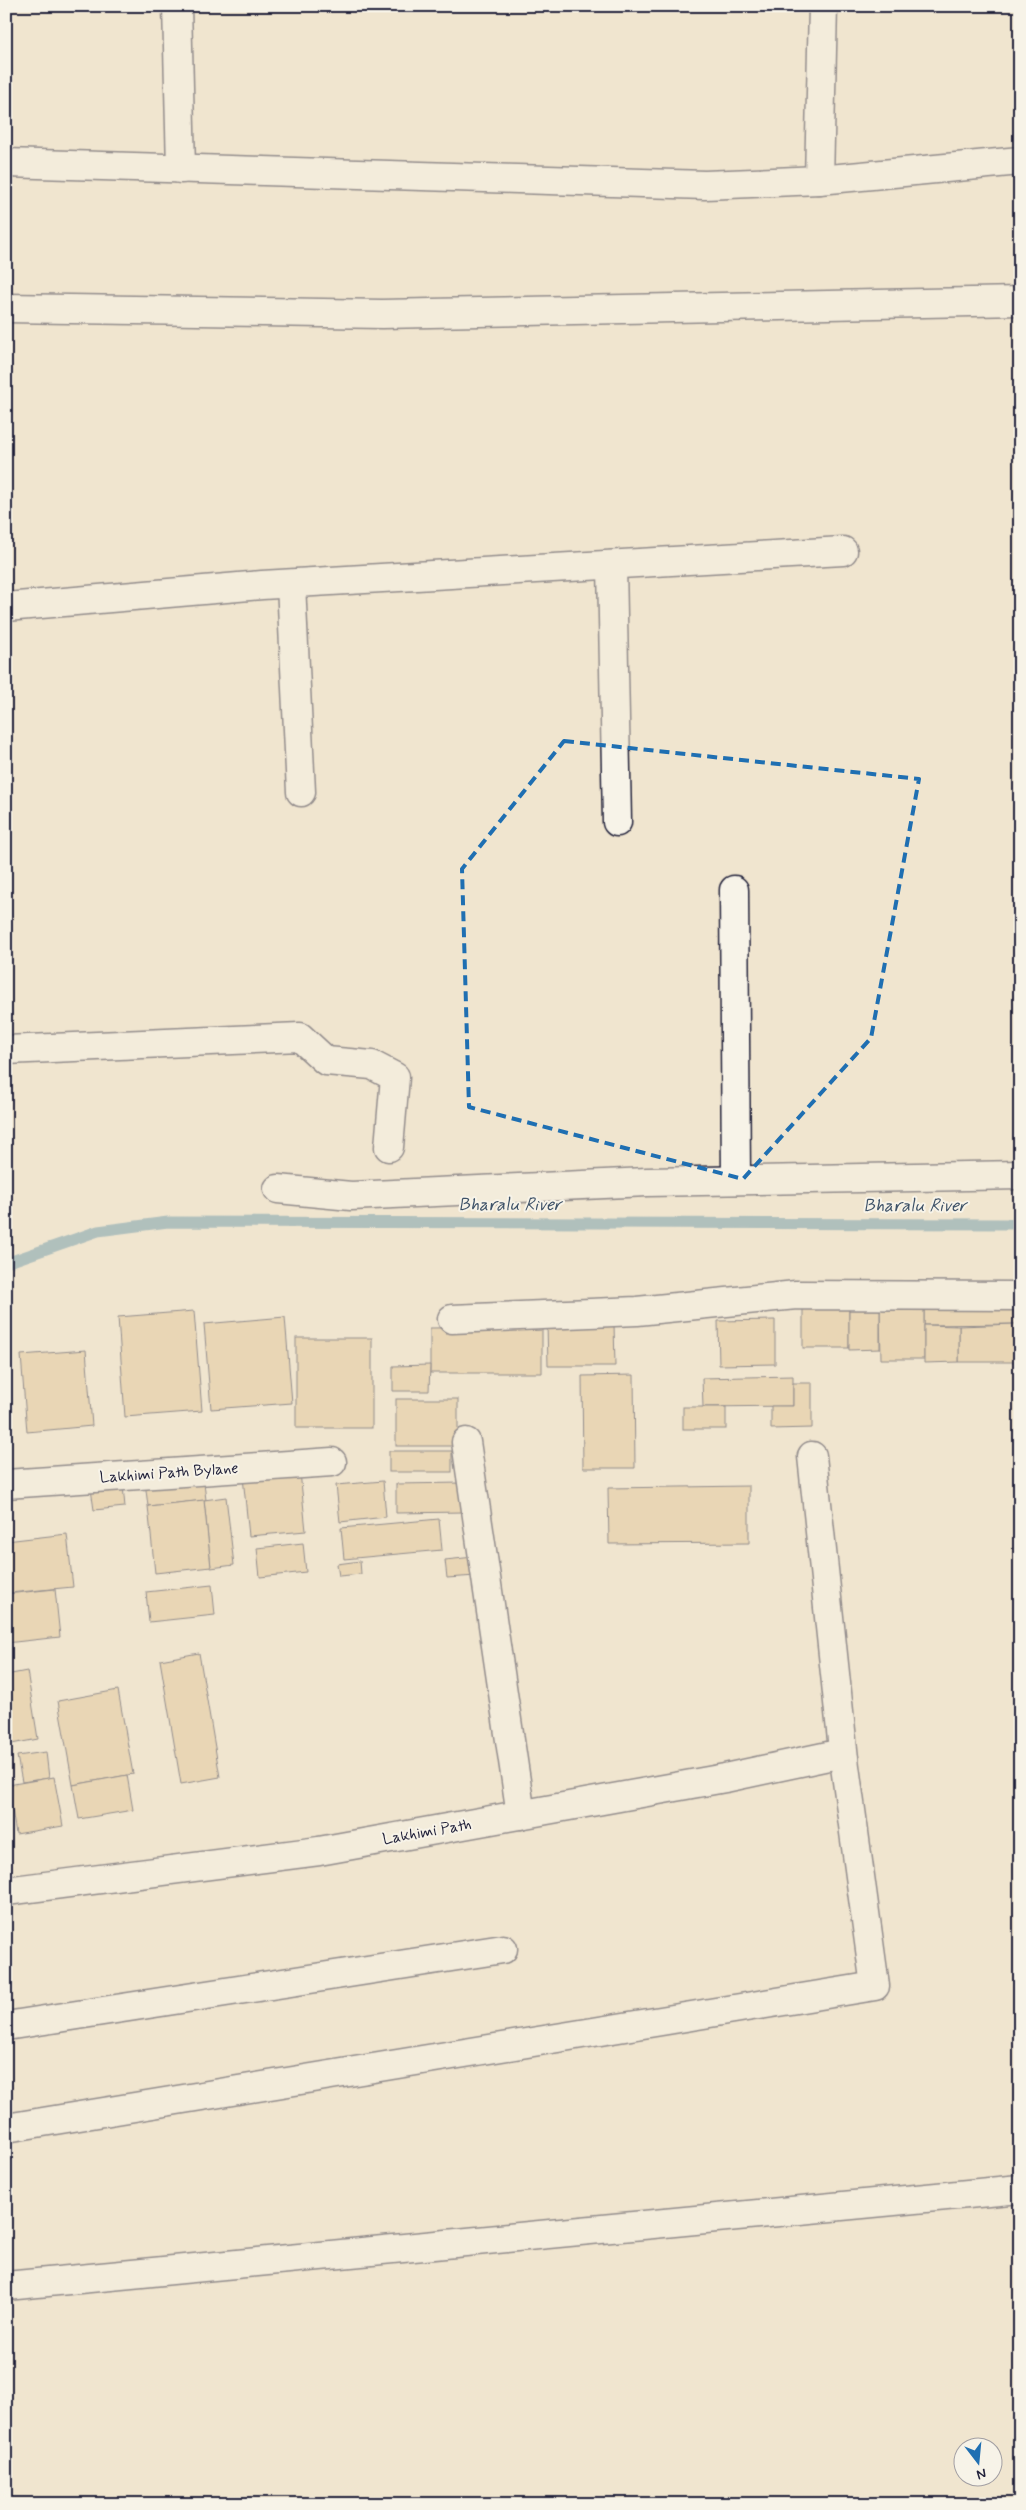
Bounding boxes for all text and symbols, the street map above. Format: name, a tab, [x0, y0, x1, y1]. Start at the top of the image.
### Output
water label: Bharalu River	[458, 1193, 564, 1217]
water label: Bharalu River	[863, 1194, 969, 1218]
street label: Lakhimi Path Bylane	[99, 1458, 239, 1488]
street label: Lakhimi Path	[381, 1814, 473, 1850]
north arrow	[954, 2438, 1004, 2488]
text: N	[974, 2464, 988, 2483]

